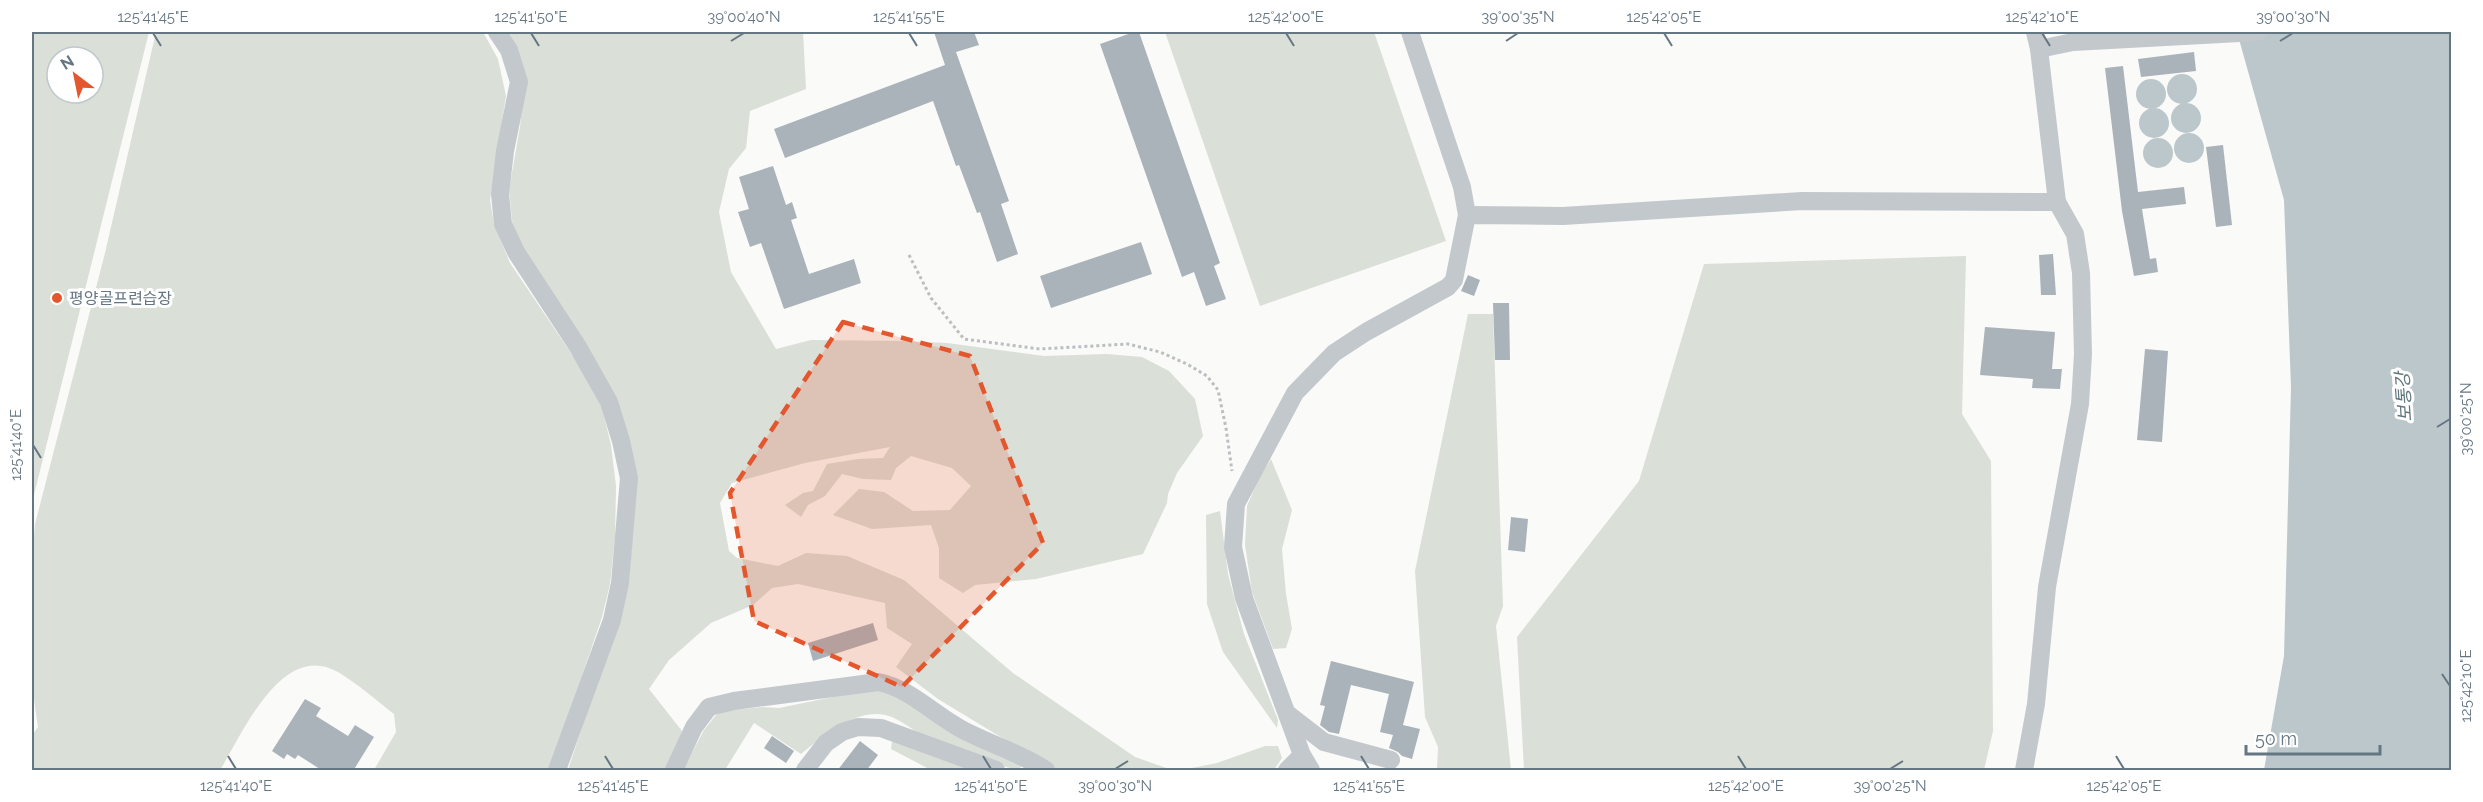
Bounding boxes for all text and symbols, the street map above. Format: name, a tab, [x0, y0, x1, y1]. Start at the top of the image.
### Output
text: 125°41'45"E	[117, 8, 189, 26]
text: 125°41'50"E	[495, 8, 567, 26]
text: 39°00'40"N	[707, 8, 781, 26]
text: 125°41'55"E	[873, 8, 945, 26]
text: 125°42'00"E	[1248, 8, 1324, 26]
text: 39°00'35"N	[1481, 8, 1555, 26]
text: 125°42'05"E	[1627, 8, 1701, 26]
text: 125°42'10"E	[2005, 8, 2079, 26]
text: 39°00'30"N	[2256, 8, 2330, 26]
north arrow	[45, 45, 105, 105]
text: N	[57, 51, 78, 74]
place label: 평양골프련습장	[69, 289, 172, 308]
marker: 평양골프련습장	[50, 291, 64, 305]
water label: 보통강	[2391, 369, 2416, 423]
text: 39°00'25"N	[2457, 382, 2475, 456]
text: 125°41'40"E	[7, 409, 25, 481]
text: 125°42'10"E	[2457, 649, 2475, 723]
scale bar	[2246, 718, 2380, 756]
text: 50 m	[2255, 728, 2297, 749]
text: 125°41'40"E	[200, 777, 272, 795]
text: 125°41'45"E	[577, 777, 649, 795]
text: 125°41'50"E	[955, 777, 1027, 795]
text: 39°00'30"N	[1078, 777, 1152, 795]
text: 125°41'55"E	[1333, 777, 1405, 795]
text: 125°42'00"E	[1708, 777, 1784, 795]
text: 39°00'25"N	[1853, 777, 1927, 795]
text: 125°42'05"E	[2087, 777, 2161, 795]

